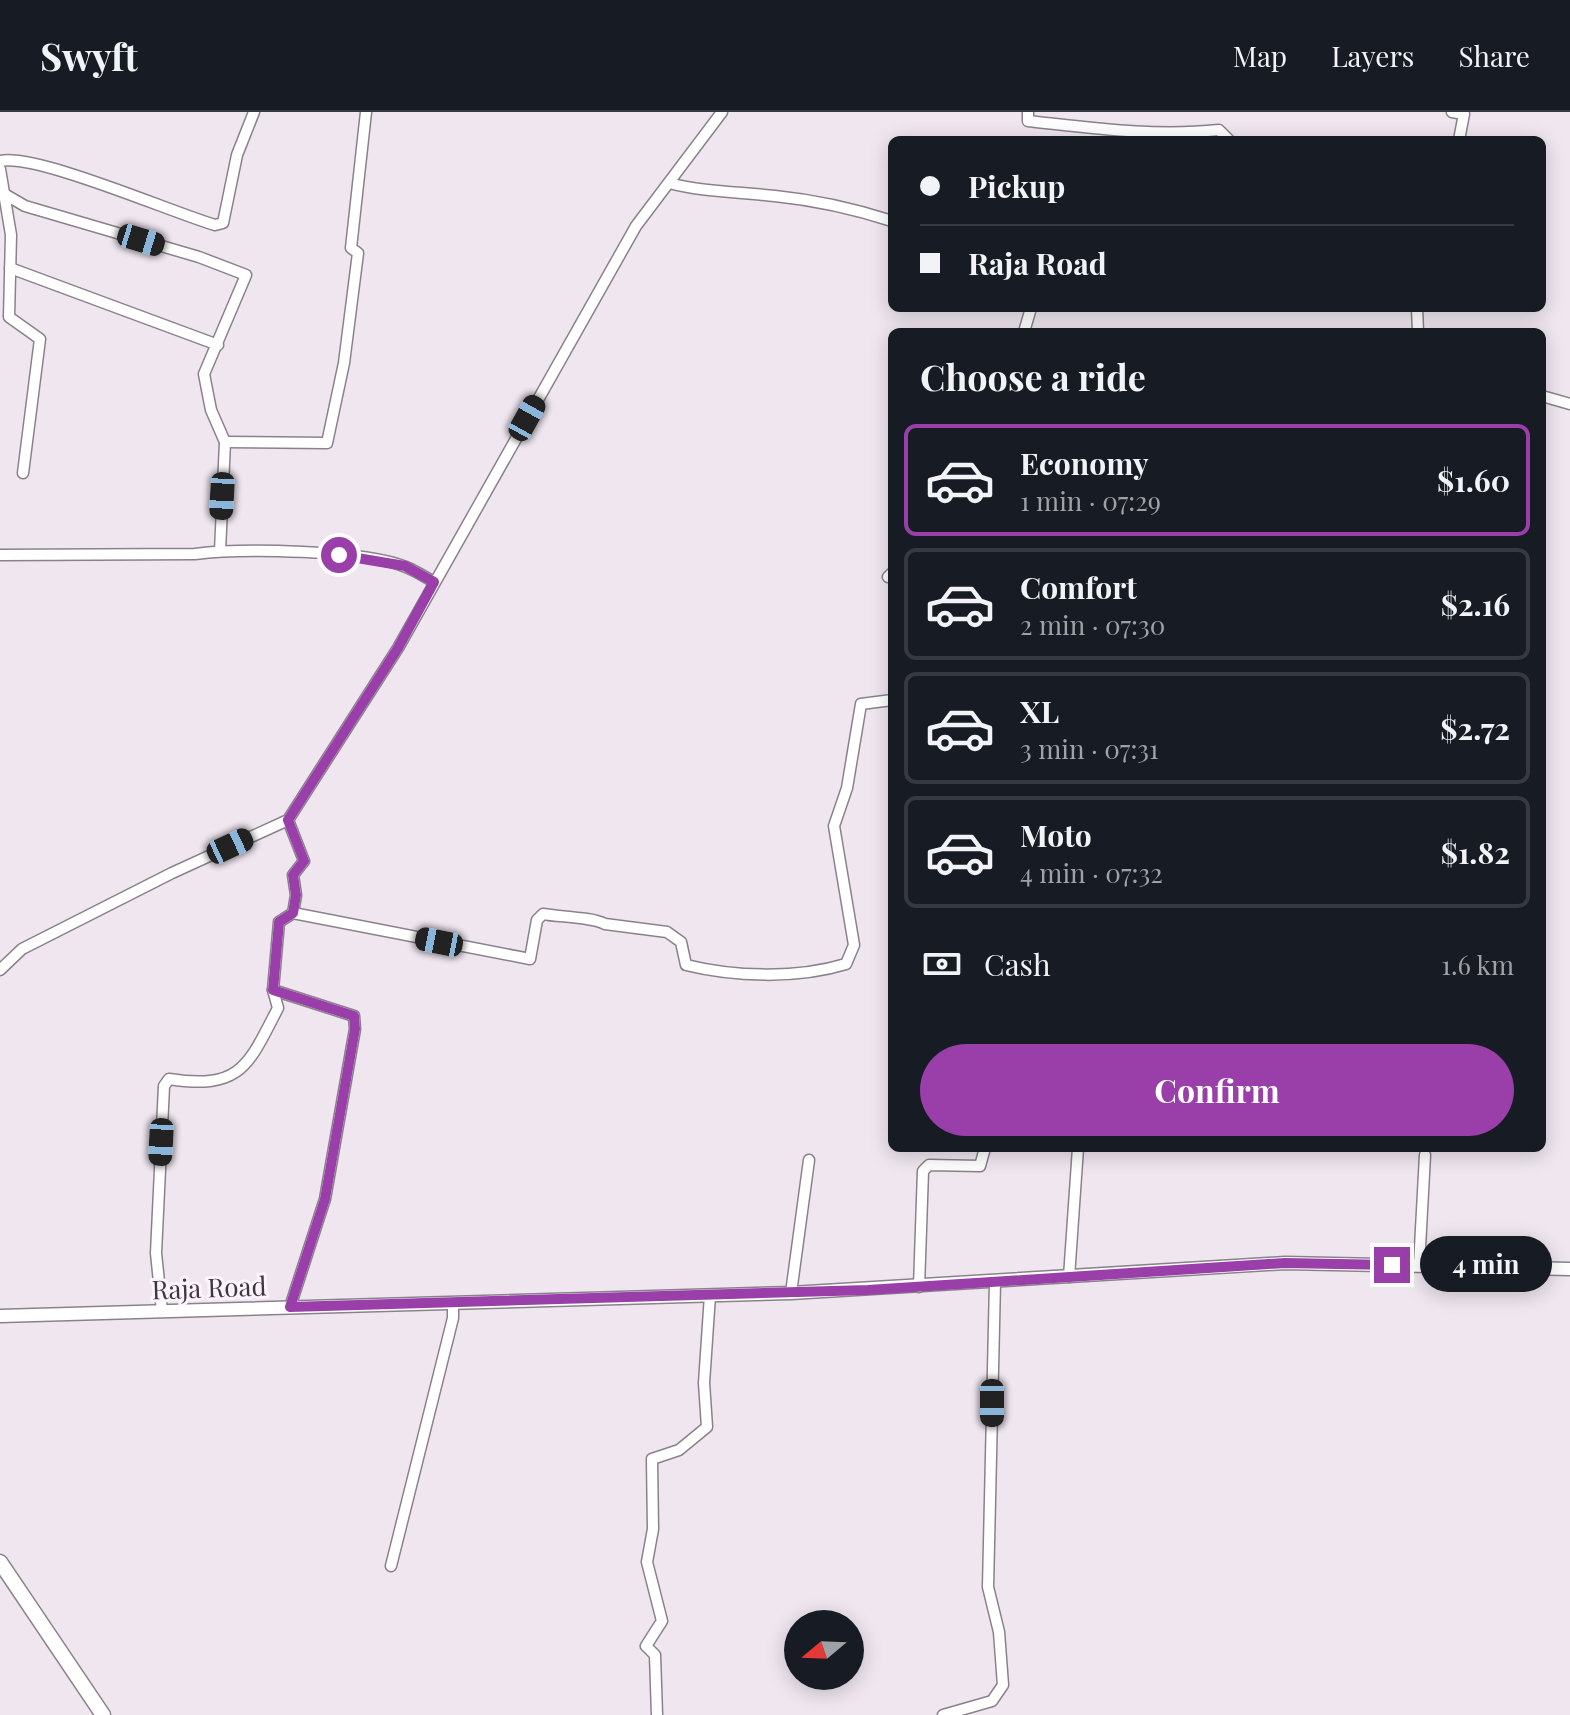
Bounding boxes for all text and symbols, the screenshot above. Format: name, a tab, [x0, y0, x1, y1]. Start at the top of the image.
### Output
text: Swyft	[40, 30, 138, 81]
text: Map	[1233, 37, 1287, 74]
text: Layers	[1331, 37, 1414, 74]
text: Share	[1458, 37, 1530, 74]
text: Pickup	[968, 166, 1065, 206]
car	[115, 222, 167, 258]
text: Raja Road	[968, 243, 1107, 283]
text: Choose a ride	[920, 352, 1146, 400]
car	[505, 391, 549, 445]
text: Economy	[1020, 443, 1149, 483]
icon: car	[924, 444, 996, 516]
text: $1.60	[1437, 460, 1510, 500]
car	[209, 471, 235, 521]
text: 1 min · 07:29	[1020, 483, 1161, 518]
route start	[321, 537, 357, 573]
text: Comfort	[1020, 567, 1137, 607]
icon: car	[924, 568, 996, 640]
text: $2.16	[1441, 584, 1510, 624]
text: 2 min · 07:30	[1020, 607, 1165, 642]
text: XL	[1020, 691, 1059, 731]
icon: car	[924, 692, 996, 764]
text: $2.72	[1440, 708, 1510, 748]
text: 3 min · 07:31	[1020, 731, 1159, 766]
text: Moto	[1020, 815, 1092, 855]
icon: car	[924, 816, 996, 888]
car	[203, 825, 257, 867]
text: $1.82	[1441, 832, 1510, 872]
text: 4 min · 07:32	[1020, 855, 1163, 890]
car	[413, 926, 465, 958]
icon: cash	[920, 942, 964, 986]
text: Cash	[984, 944, 1051, 984]
text: 1.6 km	[1441, 947, 1514, 982]
button: Confirm	[920, 1044, 1514, 1136]
car	[148, 1117, 174, 1167]
callout: 4 min	[1420, 1237, 1552, 1293]
text: 4 min	[1452, 1246, 1520, 1281]
route end	[1374, 1247, 1410, 1283]
street label: Raja Road	[151, 1268, 267, 1306]
car	[980, 1379, 1004, 1427]
north arrow	[784, 1610, 864, 1690]
map controls	[784, 1610, 864, 1690]

